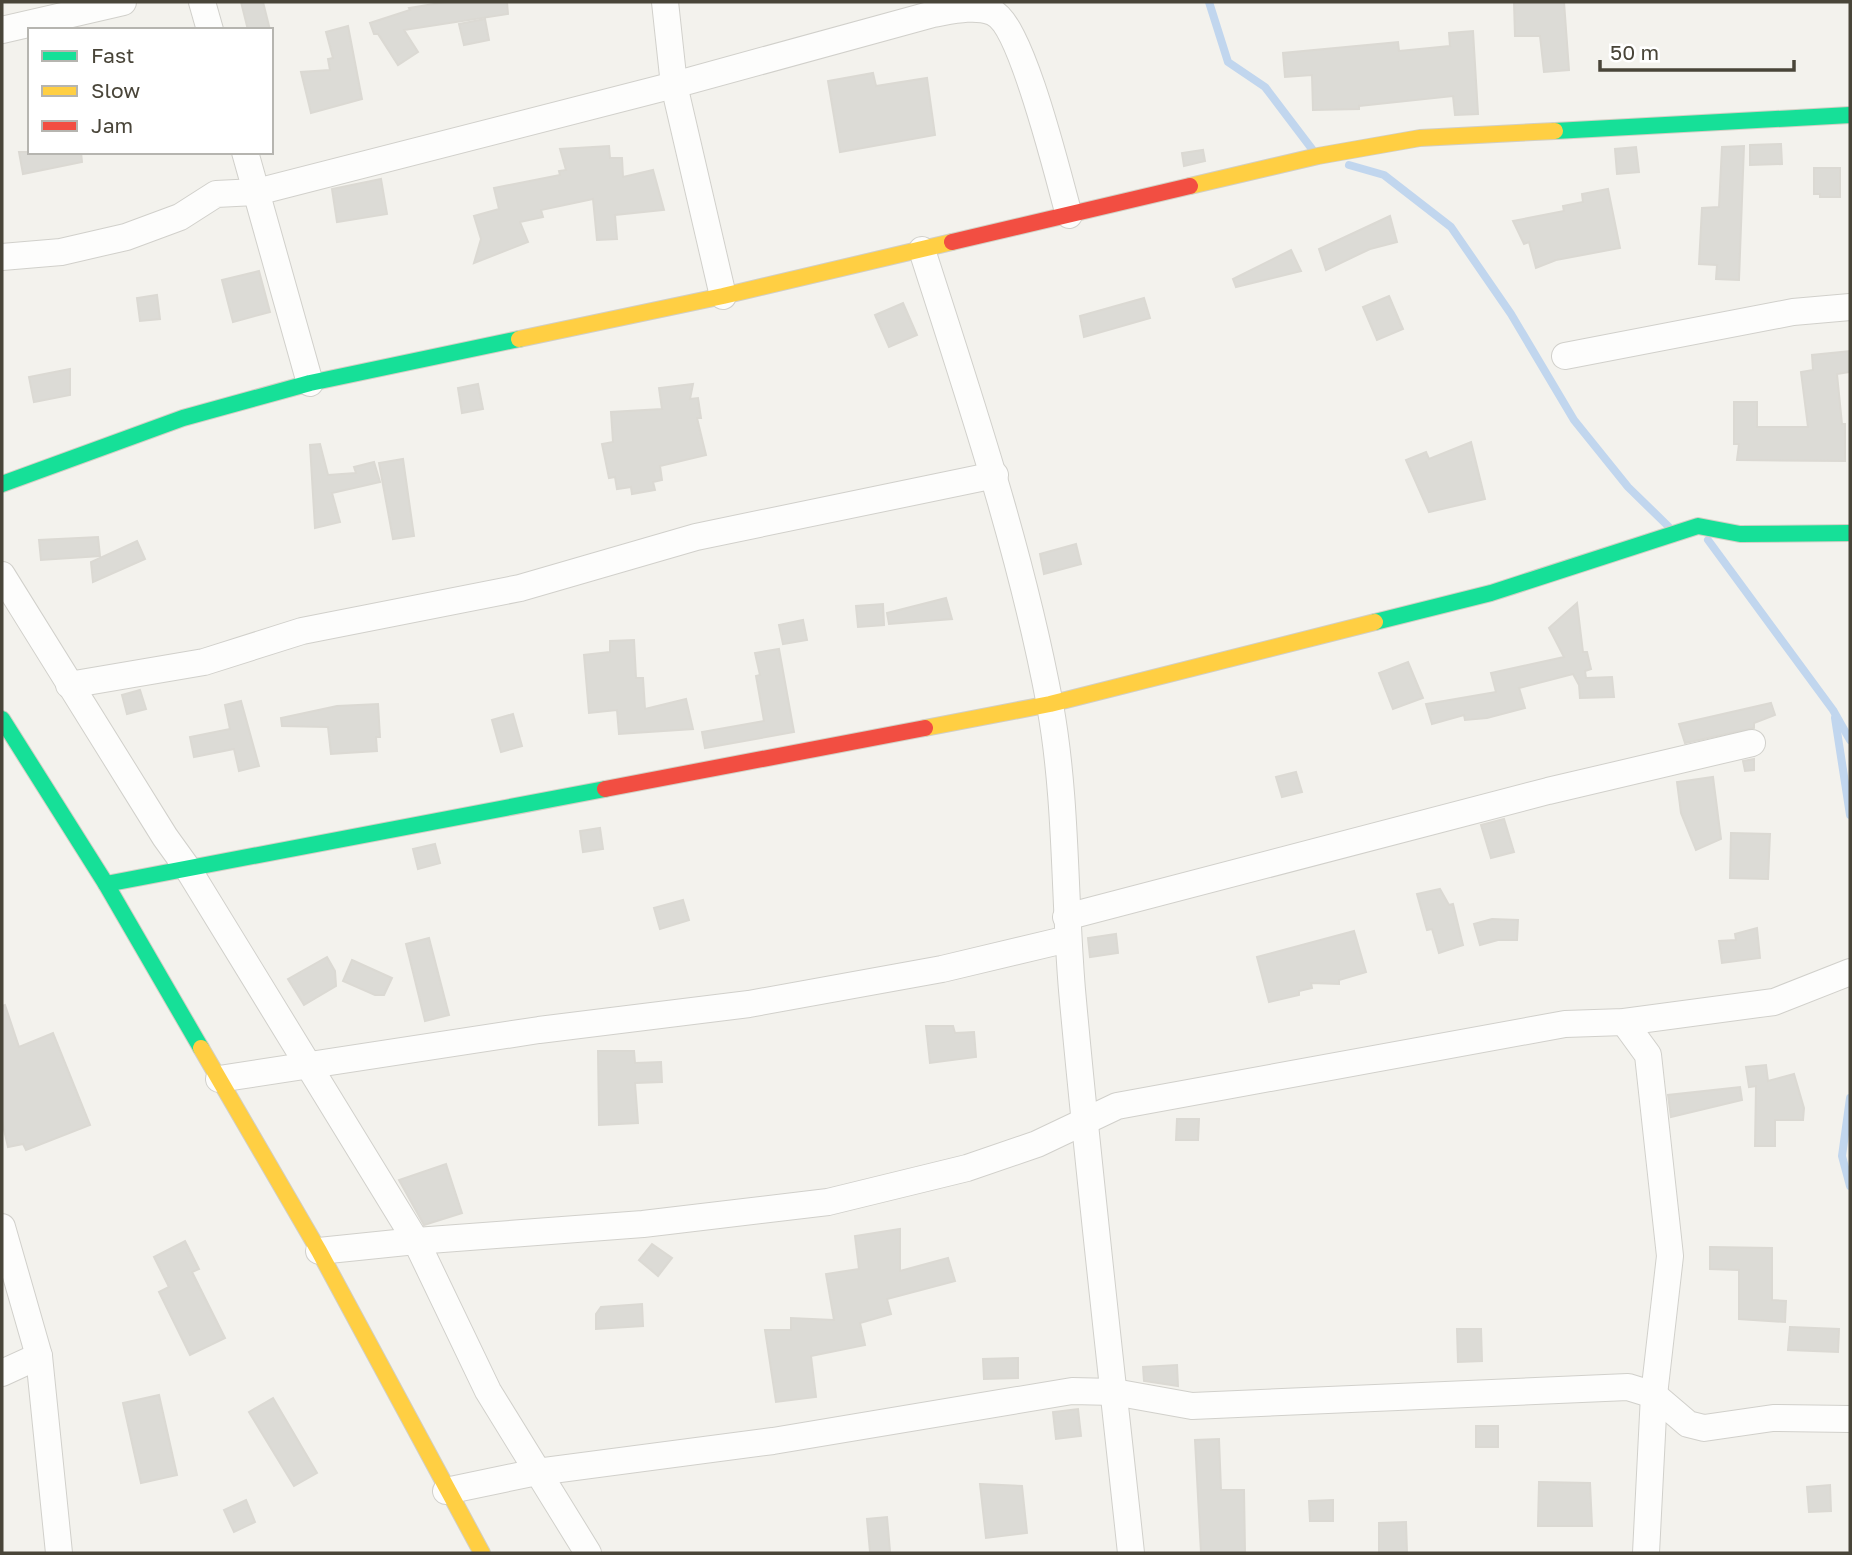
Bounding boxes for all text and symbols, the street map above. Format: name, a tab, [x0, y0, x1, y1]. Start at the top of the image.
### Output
legend	[28, 28, 273, 154]
scale bar	[1600, 28, 1794, 72]
text: 50 m	[1610, 39, 1659, 65]
text: Fast	[91, 42, 134, 68]
text: Slow	[91, 77, 140, 103]
text: Jam	[91, 112, 133, 138]

